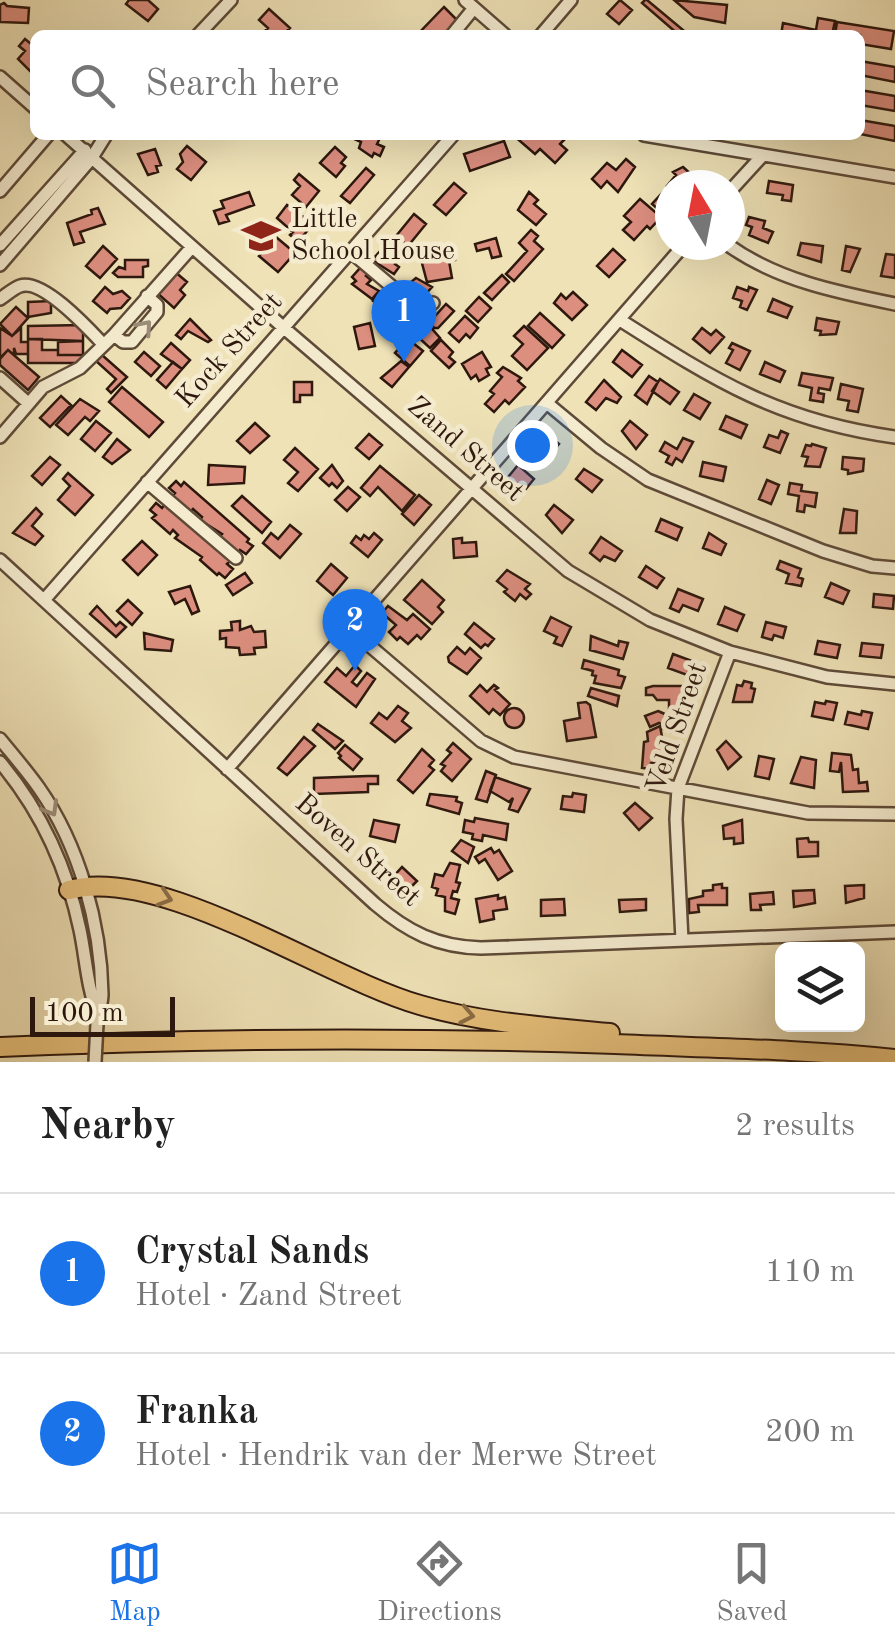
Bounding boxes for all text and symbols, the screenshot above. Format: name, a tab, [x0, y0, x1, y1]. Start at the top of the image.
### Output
search box	[30, 30, 865, 140]
icon: search	[65, 58, 120, 113]
text: Search here	[145, 66, 340, 104]
north arrow	[655, 170, 745, 260]
place label: Little School House	[291, 206, 455, 266]
school or university icon: Little School House	[240, 215, 282, 257]
pin: 1	[372, 280, 436, 362]
street label: Kock Street	[171, 288, 289, 414]
one-way arrow	[133, 320, 151, 338]
street label: Zand Street	[402, 392, 528, 508]
your location	[507, 420, 558, 471]
pin: 2	[322, 588, 388, 671]
street label: Veld Street	[643, 659, 713, 797]
street label: Boven Street	[289, 789, 425, 913]
one-way arrow	[38, 798, 58, 816]
one-way arrow	[156, 886, 173, 906]
map controls	[775, 942, 865, 1032]
button: layers	[775, 942, 865, 1032]
scale bar	[30, 992, 175, 1036]
text: 100 m	[45, 1000, 124, 1028]
one-way arrow	[458, 1004, 475, 1025]
text: Nearby	[40, 1106, 176, 1148]
text: 2 results	[735, 1111, 855, 1143]
text: Crystal Sands	[135, 1234, 369, 1272]
text: 1	[63, 1257, 82, 1289]
text: 110 m	[765, 1257, 855, 1289]
text: Hotel · Zand Street	[135, 1281, 402, 1313]
text: Franka	[135, 1394, 258, 1432]
text: 2	[63, 1417, 82, 1449]
text: 200 m	[765, 1417, 855, 1449]
text: Hotel · Hendrik van der Merwe Street	[135, 1441, 657, 1473]
tab: Map	[107, 1536, 162, 1631]
tab: Directions	[377, 1536, 502, 1631]
tab: Saved	[716, 1536, 788, 1631]

